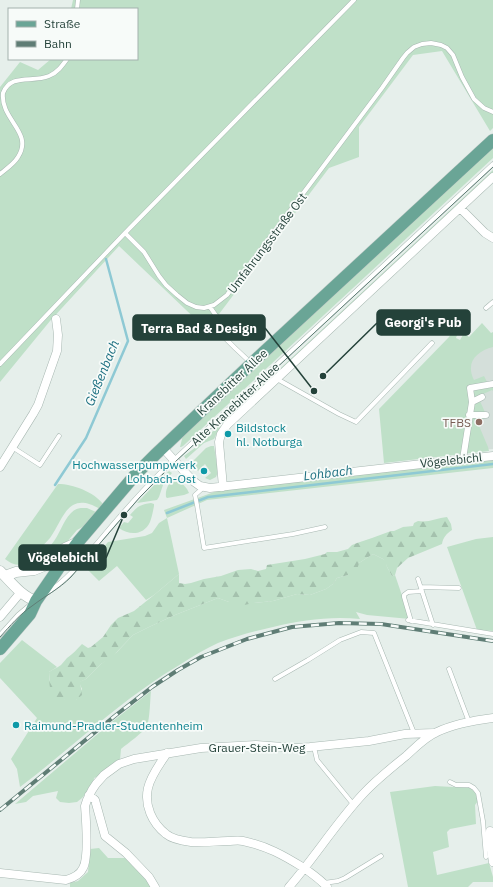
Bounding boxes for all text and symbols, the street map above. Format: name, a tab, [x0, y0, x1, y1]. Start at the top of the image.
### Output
legend	[8, 8, 138, 60]
text: Straße	[44, 16, 81, 31]
text: Bahn	[44, 36, 72, 51]
street label: Umfahrungsstraße Ost	[224, 190, 310, 296]
callout: Georgi's Pub	[377, 310, 470, 335]
text: Georgi's Pub	[384, 314, 462, 331]
callout: Terra Bad & Design	[133, 315, 265, 340]
text: Terra Bad & Design	[141, 320, 257, 337]
water label: Gießenbach	[81, 338, 123, 408]
street label: Kranebitter Allee	[194, 345, 271, 419]
street label: Alte Kranebitter Allee	[188, 359, 283, 449]
place label: TFBS	[443, 415, 471, 430]
marker: TFBS	[474, 417, 484, 427]
place label: Bildstock hl. Notburga	[236, 420, 303, 449]
marker: Bildstock hl. Notburga	[223, 429, 233, 439]
street label: Vögelebichl	[419, 449, 483, 471]
place label: Hochwasserpumpwerk Lohbach-Ost	[72, 457, 197, 486]
water label: Lohbach	[302, 462, 354, 484]
marker: Hochwasserpumpwerk Lohbach-Ost	[199, 466, 209, 476]
callout: Vögelebichl	[19, 545, 106, 570]
text: Vögelebichl	[27, 549, 99, 566]
place label: Raimund-Pradler-Studentenheim	[24, 718, 203, 733]
marker: Raimund-Pradler-Studentenheim	[11, 720, 21, 730]
street label: Grauer-Stein-Weg	[209, 740, 306, 755]

